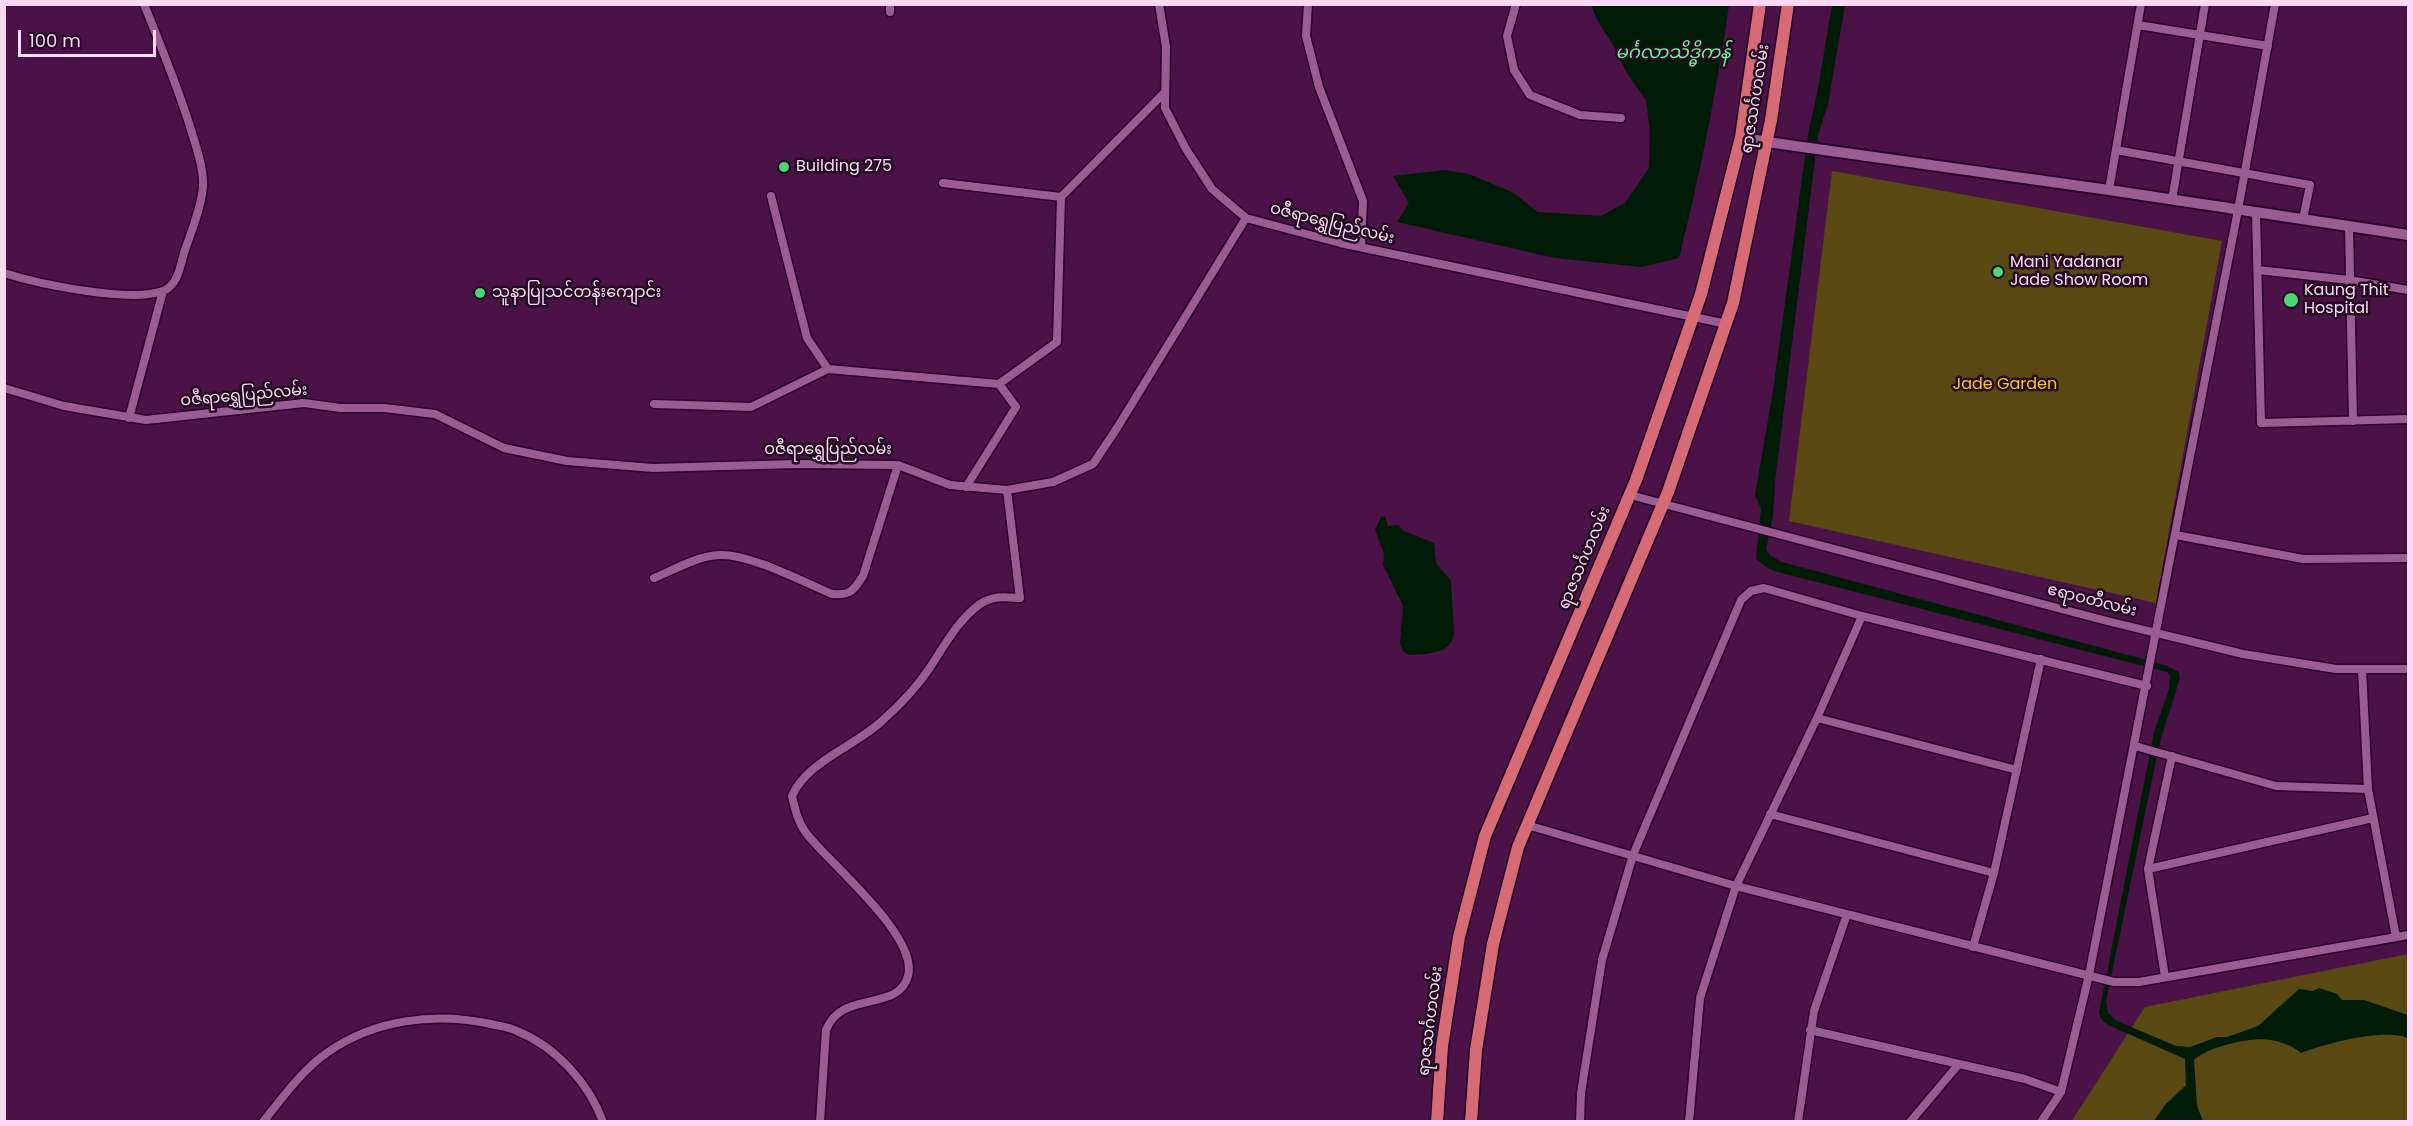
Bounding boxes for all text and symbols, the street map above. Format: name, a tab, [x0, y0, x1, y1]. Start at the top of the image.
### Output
scale bar	[21, 18, 159, 56]
text: 100 m	[29, 28, 81, 53]
water label: မင်္ဂလာသိဒ္ဓိကန်	[1616, 42, 1730, 64]
street label: ရာဇသင်္ဂဟလမ်း	[1738, 43, 1774, 155]
place label: Building 275	[796, 157, 892, 177]
marker: Building 275	[777, 160, 791, 174]
street label: ဝဇီရာရွှေပြည်လမ်း	[1268, 199, 1396, 249]
place label: Mani Yadanar Jade Show Room	[2010, 253, 2148, 291]
marker: Mani Yadanar Jade Show Room	[1991, 265, 2005, 279]
place label: Kaung Thit Hospital	[2304, 281, 2389, 319]
place label: သူနာပြုသင်တန်းကျောင်း	[492, 283, 661, 303]
marker: သူနာပြုသင်တန်းကျောင်း	[473, 286, 487, 300]
marker: Kaung Thit Hospital	[2282, 291, 2300, 309]
park label: Jade Garden	[1953, 375, 2057, 395]
street label: ဝဇီရာရွှေပြည်လမ်း	[180, 381, 308, 411]
street label: ဝဇီရာရွှေပြည်လမ်း	[764, 440, 892, 460]
street label: ရာဇသင်္ဂဟလမ်း	[1555, 503, 1615, 613]
street label: ဧရာဝတီလမ်း	[2045, 581, 2139, 621]
street label: ရာဇသင်္ဂဟလမ်း	[1415, 965, 1447, 1077]

